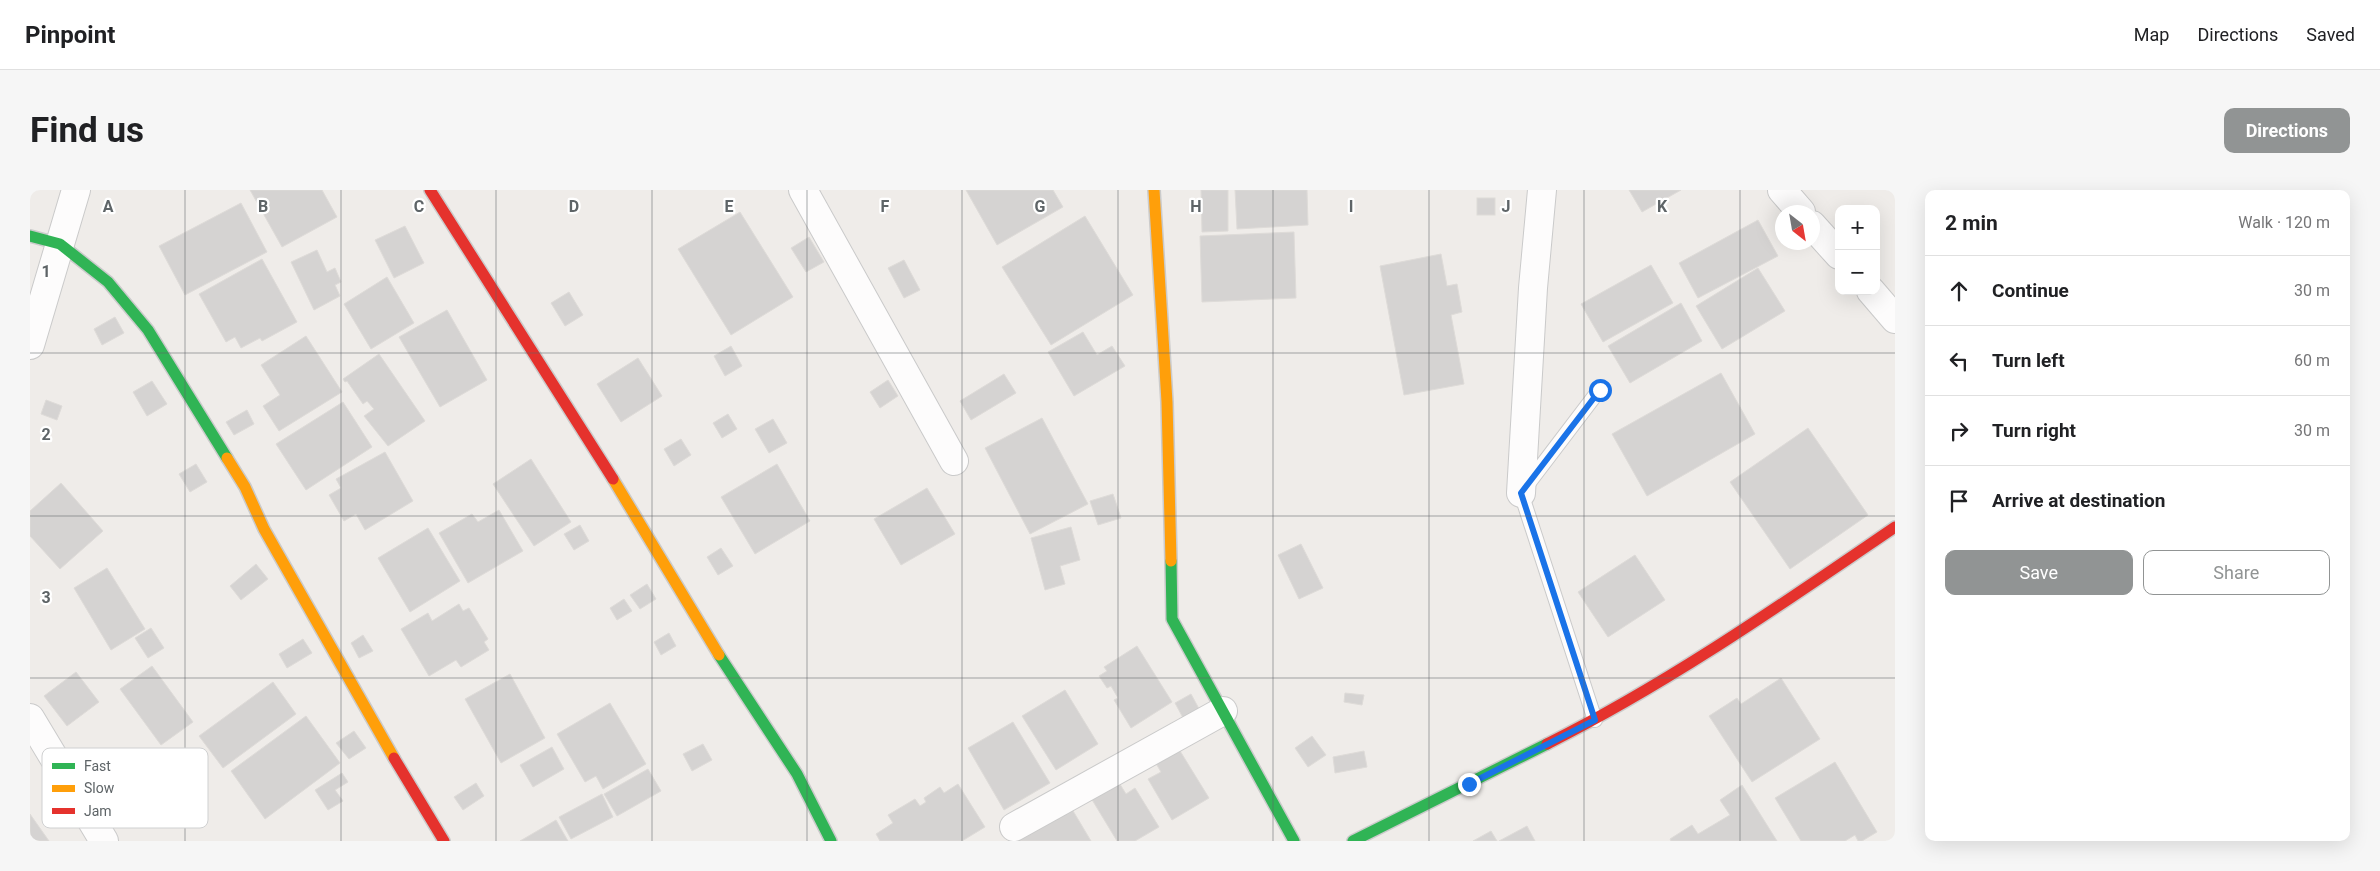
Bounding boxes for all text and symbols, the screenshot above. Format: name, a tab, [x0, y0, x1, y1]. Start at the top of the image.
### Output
text: Pinpoint	[25, 21, 115, 49]
text: Map	[2134, 24, 2169, 45]
text: Directions	[2197, 24, 2278, 45]
text: Saved	[2306, 24, 2355, 45]
button: Directions	[2224, 108, 2350, 153]
text: Find us	[30, 110, 144, 151]
text: A	[103, 197, 114, 216]
text: B	[258, 197, 268, 216]
text: C	[414, 197, 424, 216]
text: D	[569, 197, 579, 216]
text: E	[725, 197, 734, 216]
text: F	[881, 197, 890, 216]
text: G	[1035, 197, 1046, 216]
text: H	[1190, 197, 1202, 216]
text: I	[1349, 197, 1353, 216]
text: J	[1502, 197, 1510, 216]
text: K	[1657, 197, 1668, 216]
north arrow	[1775, 205, 1820, 250]
map controls	[1835, 205, 1880, 295]
button: +	[1835, 205, 1880, 250]
text: 2 min	[1945, 211, 1998, 235]
text: Walk · 120 m	[2238, 213, 2330, 232]
button: −	[1835, 250, 1880, 295]
text: 1	[41, 262, 51, 281]
icon: ahead	[1945, 277, 1973, 305]
text: Continue	[1992, 279, 2069, 302]
text: 30 m	[2294, 281, 2330, 300]
icon: left	[1945, 347, 1973, 375]
text: Turn left	[1992, 349, 2065, 372]
text: 60 m	[2294, 351, 2330, 370]
route start	[1589, 379, 1612, 402]
icon: right	[1945, 417, 1973, 445]
text: Turn right	[1992, 419, 2076, 442]
text: 30 m	[2294, 421, 2330, 440]
text: 2	[41, 425, 51, 444]
icon: arrive	[1945, 487, 1973, 515]
text: Arrive at destination	[1992, 489, 2165, 512]
button: Save	[1945, 550, 2133, 595]
button: Share	[2143, 550, 2330, 595]
text: 3	[41, 588, 51, 607]
legend	[42, 748, 208, 828]
text: Fast	[84, 758, 111, 774]
route end	[1458, 773, 1481, 796]
text: Slow	[84, 780, 115, 796]
text: Jam	[84, 803, 112, 819]

